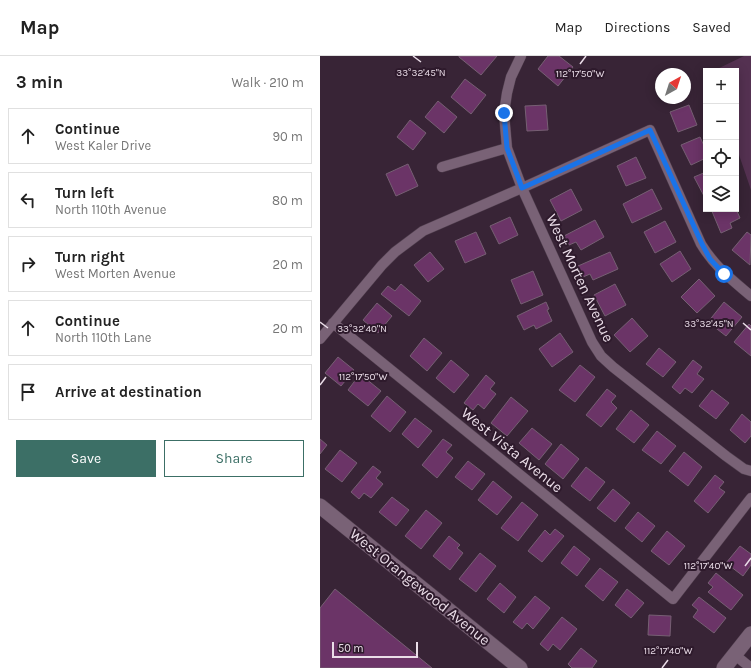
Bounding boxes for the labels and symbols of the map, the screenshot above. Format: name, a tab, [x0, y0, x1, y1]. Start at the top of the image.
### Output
text: 33°32'45"N	[396, 67, 446, 79]
text: 112°17'50"W	[556, 68, 604, 80]
north arrow	[655, 68, 691, 104]
route end	[495, 104, 513, 122]
street label: West Morten Avenue	[542, 211, 618, 345]
route start	[715, 265, 733, 283]
text: 33°32'45"N	[684, 318, 734, 330]
text: 33°32'40"N	[337, 323, 387, 335]
text: 112°17'50"W	[339, 371, 387, 383]
street label: West Vista Avenue	[458, 404, 566, 496]
street label: West Orangewood Avenue	[346, 525, 494, 649]
text: 112°17'40"W	[684, 560, 732, 572]
scale bar	[332, 640, 418, 659]
text: 112°17'40"W	[644, 645, 692, 657]

